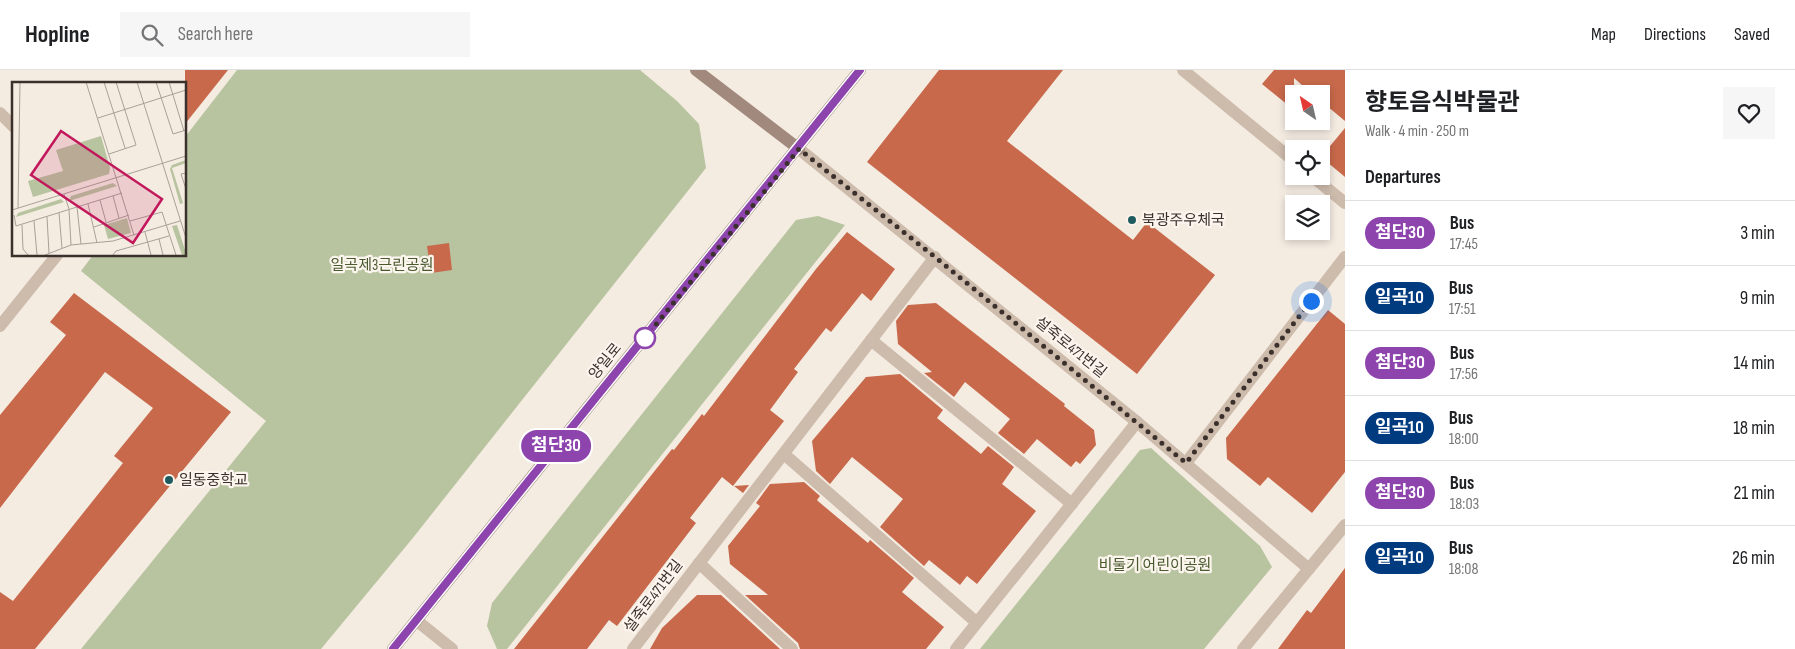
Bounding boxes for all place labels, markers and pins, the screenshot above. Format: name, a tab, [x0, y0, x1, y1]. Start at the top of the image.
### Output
place label: 북광주우체국	[1142, 211, 1225, 230]
marker: 북광주우체국	[1126, 214, 1138, 226]
unlabelled marker	[634, 327, 656, 349]
place label: 일동중학교	[179, 471, 248, 490]
marker: 일동중학교	[163, 474, 175, 486]

